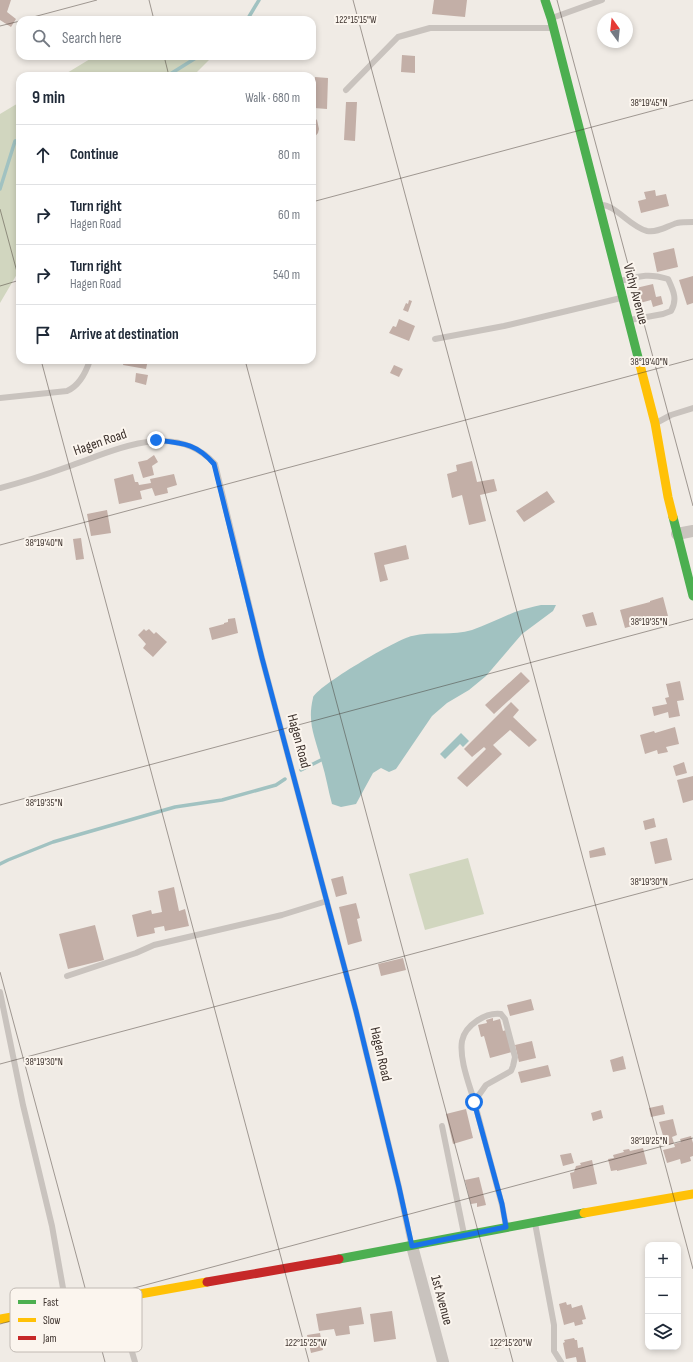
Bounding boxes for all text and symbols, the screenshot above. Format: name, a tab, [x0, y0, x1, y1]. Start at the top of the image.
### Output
north arrow	[597, 12, 633, 48]
text: 122°15'15"W	[336, 14, 377, 26]
search box	[16, 16, 316, 60]
icon: search	[30, 27, 52, 49]
text: Search here	[62, 29, 122, 48]
text: 9 min	[32, 88, 65, 108]
text: Walk · 680 m	[245, 90, 300, 106]
text: 38°19'45"N	[630, 97, 668, 109]
icon: ahead	[32, 144, 54, 166]
text: Continue	[70, 145, 119, 164]
text: 80 m	[278, 147, 300, 163]
text: Turn right	[70, 197, 122, 216]
icon: right	[32, 204, 54, 226]
text: 60 m	[278, 207, 300, 223]
text: Hagen Road	[70, 216, 121, 232]
text: Turn right	[70, 257, 122, 276]
street label: Vichy Avenue	[620, 262, 652, 326]
icon: right	[32, 264, 54, 286]
text: 540 m	[273, 267, 300, 283]
text: Hagen Road	[70, 276, 121, 292]
icon: arrive	[32, 324, 54, 346]
text: Arrive at destination	[70, 325, 179, 344]
text: 38°19'40"N	[630, 356, 668, 368]
street label: Hagen Road	[71, 425, 129, 459]
route end	[147, 431, 165, 449]
text: 38°19'40"N	[25, 537, 63, 549]
text: 38°19'35"N	[630, 616, 668, 628]
street label: Hagen Road	[284, 712, 314, 770]
text: 38°19'35"N	[25, 797, 63, 809]
text: 38°19'30"N	[630, 876, 668, 888]
street label: Hagen Road	[367, 1025, 396, 1083]
text: 38°19'30"N	[25, 1056, 63, 1068]
route start	[465, 1093, 483, 1111]
text: 38°19'25"N	[630, 1135, 668, 1147]
map controls	[645, 1242, 681, 1350]
button: +	[645, 1242, 681, 1278]
street label: 1st Avenue	[427, 1273, 457, 1327]
button: −	[645, 1278, 681, 1314]
legend	[10, 1288, 142, 1352]
text: Fast	[43, 1296, 59, 1309]
text: Slow	[43, 1314, 60, 1327]
button: layers	[645, 1314, 681, 1350]
text: Jam	[42, 1332, 57, 1345]
text: 122°15'25"W	[285, 1337, 327, 1349]
text: 122°15'20"W	[490, 1337, 532, 1349]

